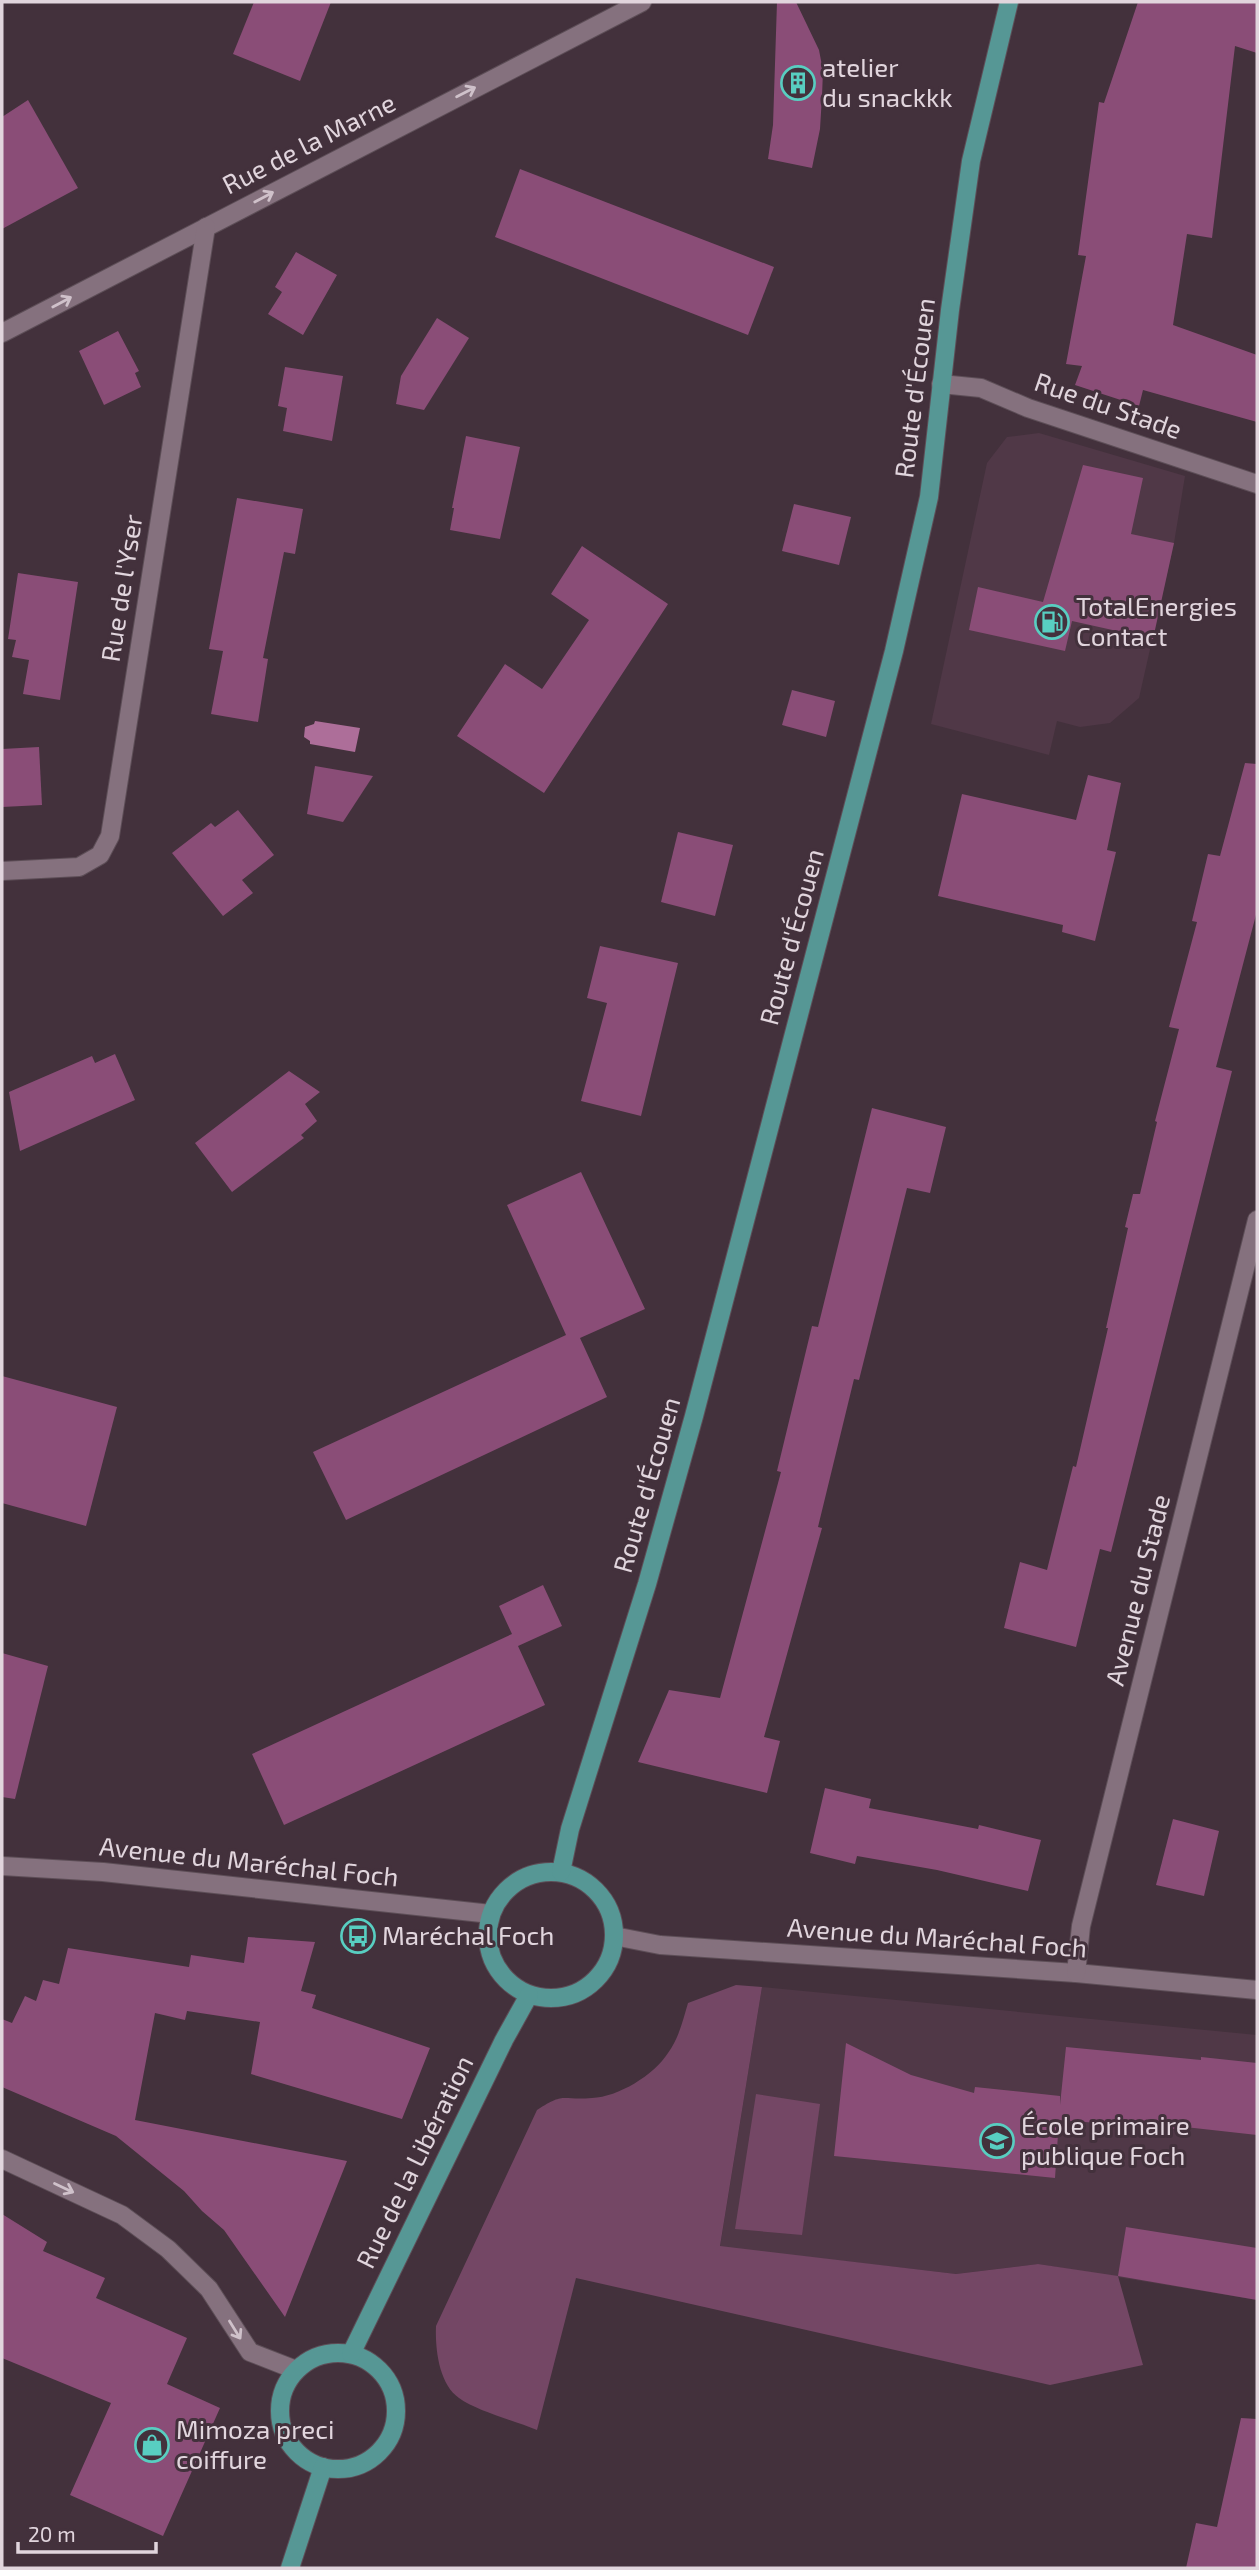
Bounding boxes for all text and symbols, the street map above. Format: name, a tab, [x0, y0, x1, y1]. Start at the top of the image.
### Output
place label: atelier du snackkk	[822, 51, 953, 112]
building icon: atelier du snackkk	[779, 64, 817, 102]
one-way arrow	[455, 85, 476, 99]
street label: Rue de la Marne	[217, 86, 400, 200]
one-way arrow	[253, 189, 274, 203]
one-way arrow	[51, 294, 72, 308]
street label: Route d'Écouen	[887, 296, 940, 480]
street label: Rue du Stade	[1031, 365, 1186, 444]
street label: Rue de l'Yser	[94, 512, 147, 664]
place label: TotalEnergies Contact	[1076, 590, 1237, 651]
fuel station icon: TotalEnergies Contact	[1033, 603, 1071, 641]
street label: Route d'Écouen	[752, 845, 829, 1028]
street label: Route d'Écouen	[606, 1393, 685, 1576]
street label: Avenue du Stade	[1098, 1491, 1175, 1688]
street label: Avenue du Maréchal Foch	[98, 1829, 400, 1892]
street label: Avenue du Maréchal Foch	[786, 1911, 1088, 1962]
bus stop icon: Maréchal Foch	[339, 1917, 377, 1955]
place label: Maréchal Foch	[382, 1919, 554, 1950]
street label: Rue de la Libération	[349, 2050, 479, 2273]
place label: École primaire publique Foch	[1021, 2109, 1190, 2170]
school or university icon: École primaire publique Foch	[978, 2122, 1016, 2160]
one-way arrow	[53, 2182, 74, 2195]
one-way arrow	[229, 2319, 243, 2339]
place label: Mimoza preci coiffure	[176, 2413, 334, 2474]
shop icon: Mimoza preci coiffure	[133, 2426, 171, 2464]
scale bar	[18, 2510, 156, 2554]
text: 20 m	[28, 2521, 76, 2546]

